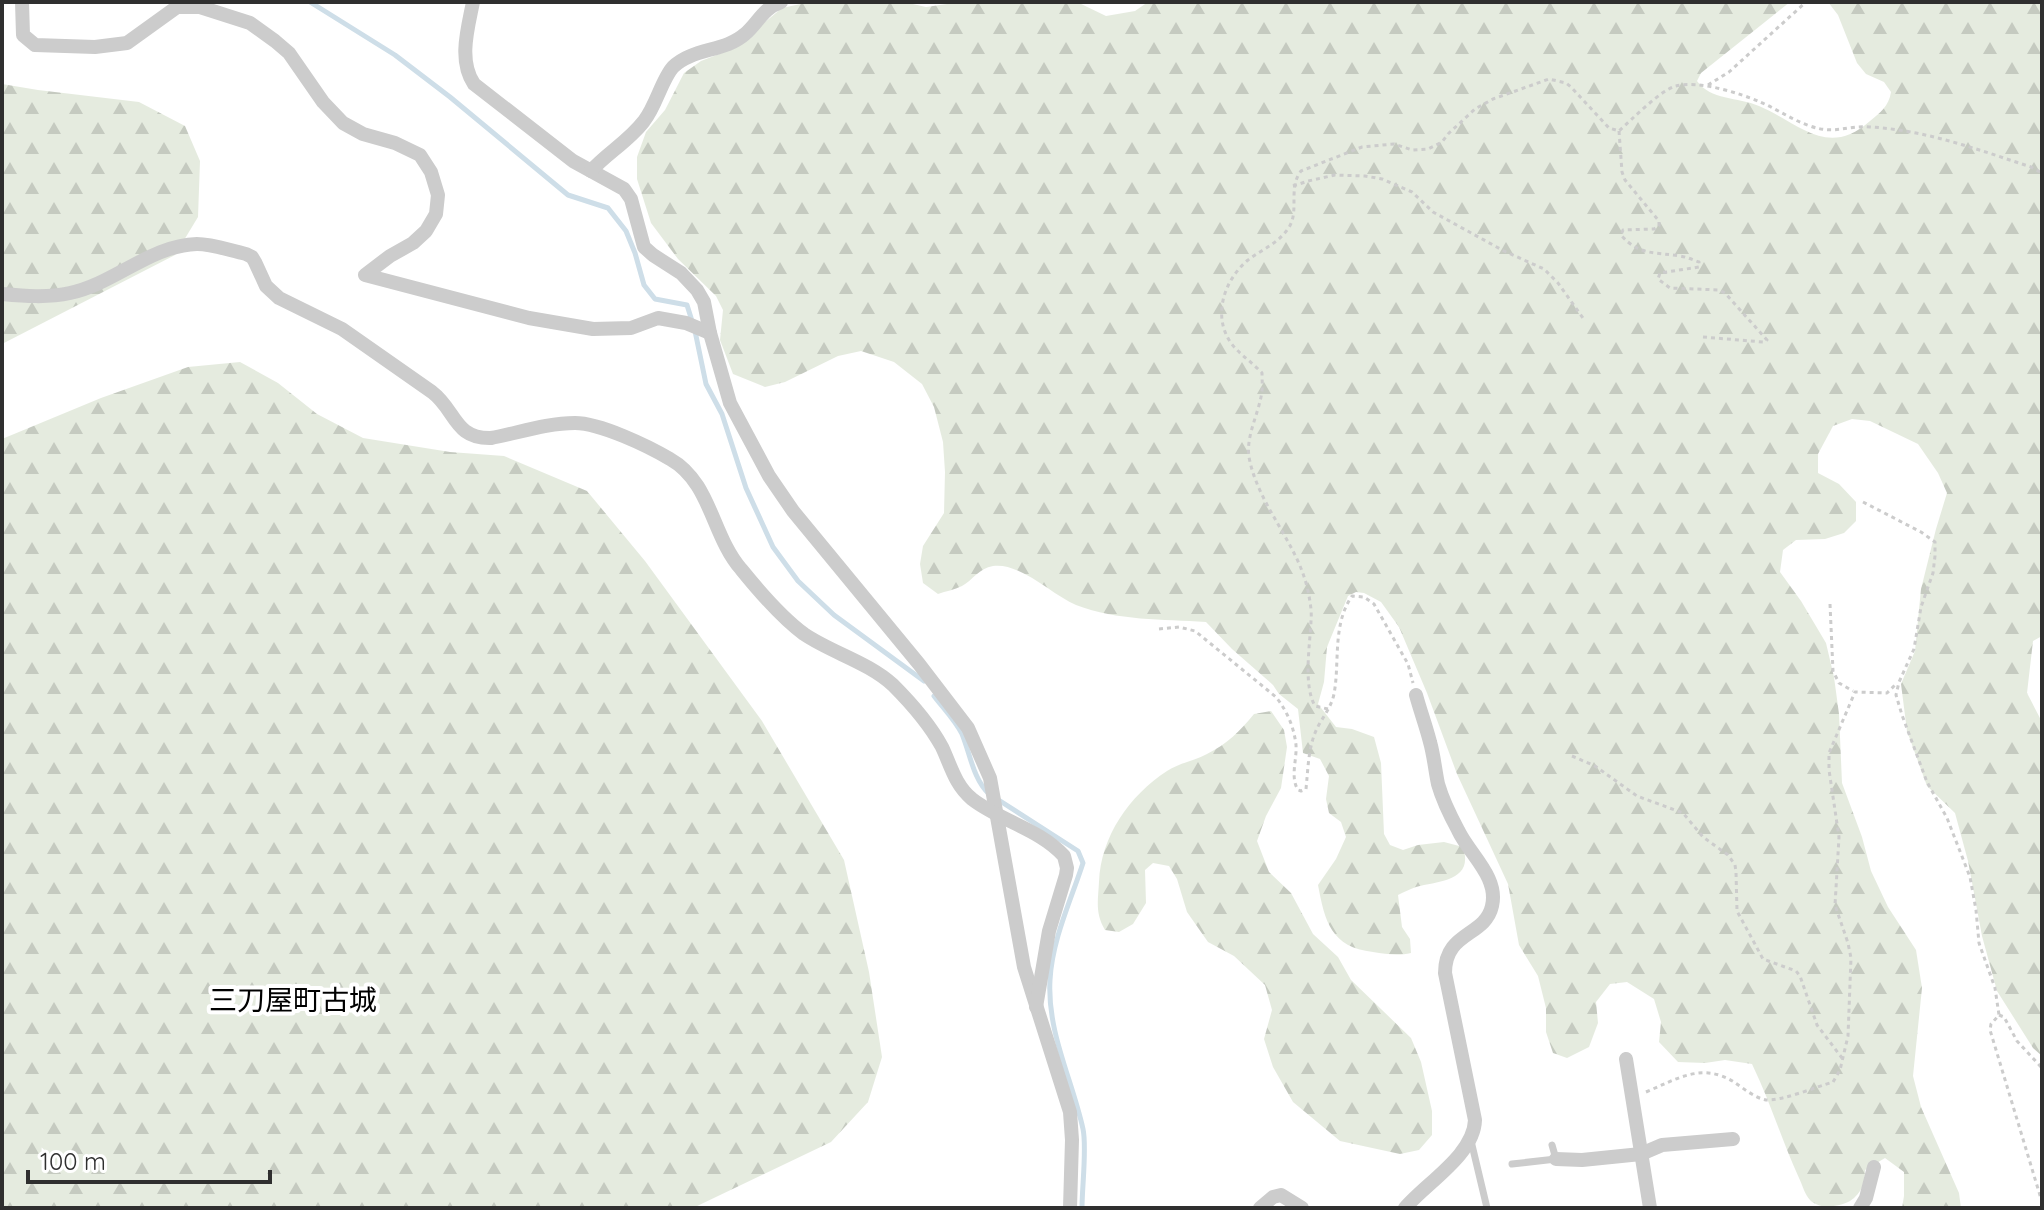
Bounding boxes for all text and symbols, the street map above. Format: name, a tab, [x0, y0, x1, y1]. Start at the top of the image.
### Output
district label: 三刀屋町古城	[209, 982, 377, 1017]
scale bar	[28, 1134, 270, 1184]
text: 100 m	[40, 1146, 106, 1176]

